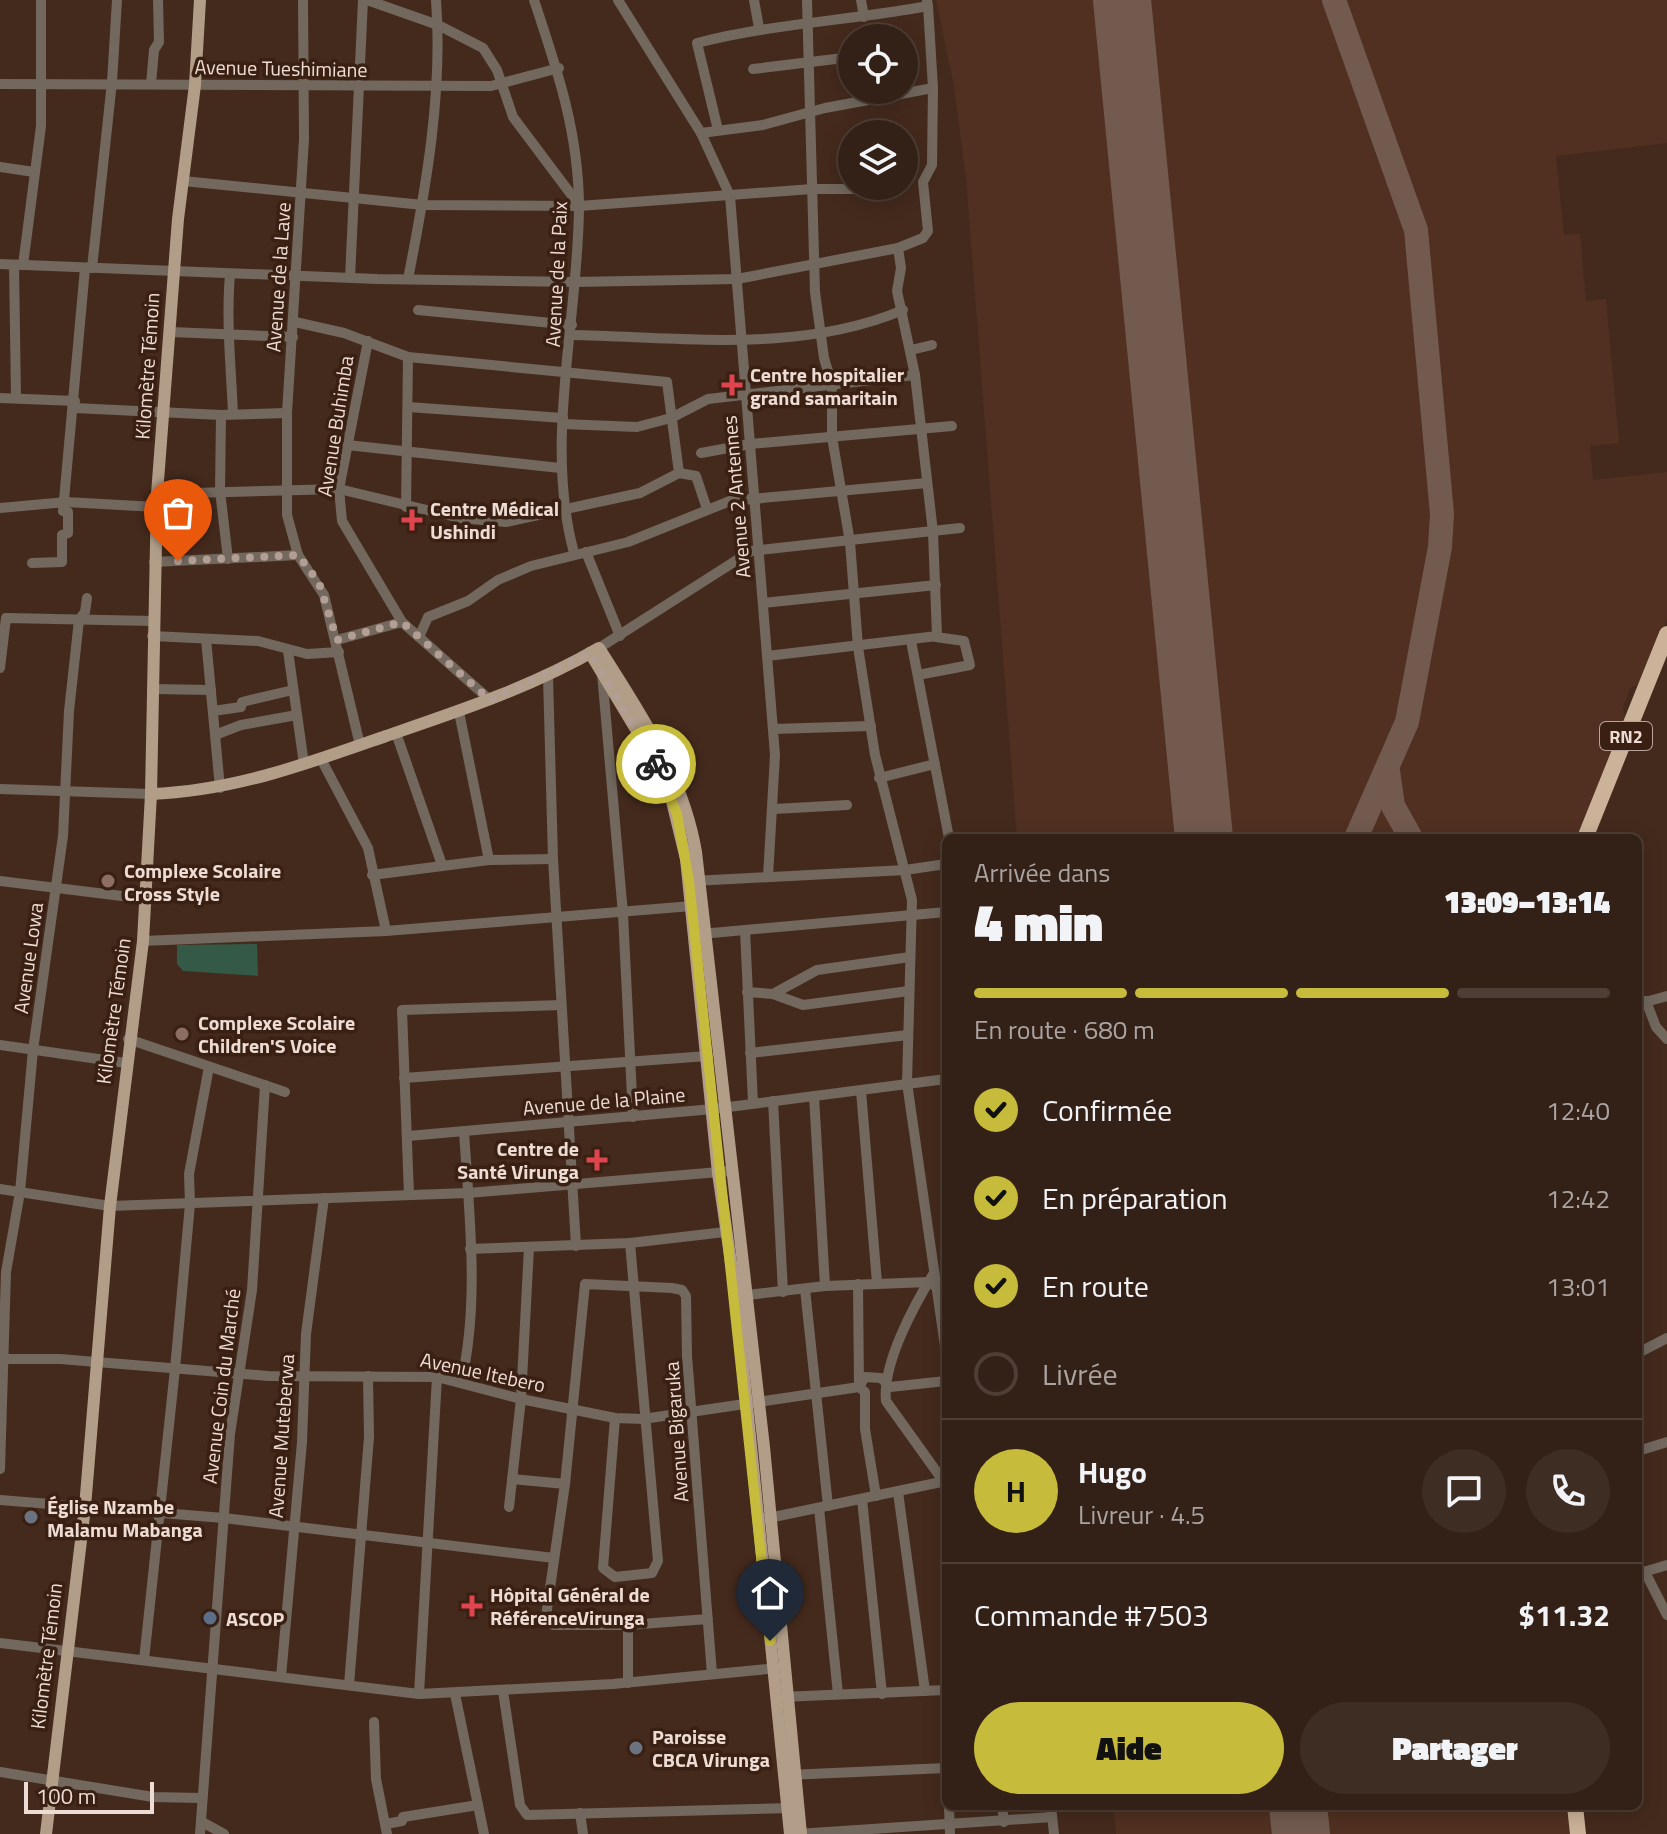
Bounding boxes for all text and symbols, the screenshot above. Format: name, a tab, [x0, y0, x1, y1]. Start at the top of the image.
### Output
map controls	[838, 24, 918, 200]
button: locate	[838, 24, 918, 104]
street label: Avenue Tueshimiane	[194, 51, 368, 85]
button: layers	[838, 120, 918, 200]
street label: Avenue de la Paix	[537, 200, 575, 348]
street label: Avenue de la Lave	[257, 201, 299, 353]
street label: Kilomètre Témoin	[126, 292, 168, 440]
street label: Avenue Buhimba	[309, 353, 361, 499]
place label: Centre hospitalier grand samaritain	[750, 359, 905, 413]
marker: Centre hospitalier grand samaritain	[721, 374, 743, 396]
street label: Avenue 2 Antennes	[713, 414, 759, 580]
pin	[144, 479, 212, 561]
icon: bag	[156, 491, 200, 535]
place label: Centre Médical Ushindi	[430, 493, 559, 547]
marker: Centre Médical Ushindi	[401, 509, 423, 531]
road number: RN2	[1600, 722, 1652, 750]
courier	[616, 724, 696, 804]
icon: bike	[634, 742, 678, 786]
text: Arrivée dans	[974, 853, 1110, 892]
place label: Complexe Scolaire Cross Style	[124, 855, 281, 909]
marker: Complexe Scolaire Cross Style	[99, 872, 117, 890]
text: 13:09–13:14	[1444, 879, 1610, 925]
text: 4 min	[974, 882, 1103, 961]
street label: Avenue Lowa	[5, 900, 51, 1016]
street label: Kilomètre Témoin	[87, 936, 139, 1086]
place label: Complexe Scolaire Children'S Voice	[198, 1007, 355, 1061]
text: En route · 680 m	[974, 1010, 1155, 1049]
marker: Complexe Scolaire Children'S Voice	[173, 1025, 191, 1043]
street label: Avenue de la Plaine	[522, 1078, 686, 1124]
text: Confirmée	[1042, 1087, 1172, 1133]
icon: check	[974, 1088, 1018, 1132]
text: 12:40	[1546, 1091, 1610, 1130]
place label: Centre de Santé Virunga	[457, 1133, 579, 1187]
marker: Centre de Santé Virunga	[586, 1149, 608, 1171]
text: En préparation	[1042, 1175, 1228, 1221]
icon: check	[974, 1176, 1018, 1220]
text: 12:42	[1546, 1179, 1610, 1218]
text: En route	[1042, 1263, 1149, 1309]
icon: check	[974, 1264, 1018, 1308]
text: 13:01	[1546, 1267, 1610, 1306]
street label: Avenue Coin du Marché	[194, 1287, 248, 1485]
street label: Avenue Itebero	[418, 1344, 548, 1400]
text: Livrée	[1042, 1351, 1118, 1397]
street label: Avenue Muteberwa	[260, 1353, 302, 1519]
street label: Avenue Bigaruka	[656, 1361, 696, 1503]
text: Hugo	[1078, 1449, 1147, 1495]
button: chat	[1422, 1449, 1506, 1533]
button: phone	[1526, 1449, 1610, 1533]
text: H	[1006, 1468, 1026, 1514]
place label: Église Nzambe Malamu Mabanga	[47, 1491, 203, 1545]
text: Livreur · 4.5	[1078, 1495, 1205, 1534]
marker: Église Nzambe Malamu Mabanga	[22, 1508, 40, 1526]
pin	[736, 1559, 804, 1641]
icon: home	[748, 1571, 792, 1615]
place label: Hôpital Général de RéférenceVirunga	[490, 1579, 650, 1633]
street label: Kilomètre Témoin	[22, 1581, 70, 1731]
text: Commande #7503	[974, 1592, 1209, 1638]
text: $11.32	[1518, 1592, 1610, 1638]
marker: Hôpital Général de RéférenceVirunga	[461, 1595, 483, 1617]
place label: ASCOP	[226, 1603, 285, 1634]
marker: ASCOP	[201, 1609, 219, 1627]
button: Aide	[974, 1702, 1284, 1794]
button: Partager	[1300, 1702, 1610, 1794]
place label: Paroisse CBCA Virunga	[652, 1721, 770, 1775]
marker: Paroisse CBCA Virunga	[627, 1739, 645, 1757]
scale bar	[24, 1778, 154, 1814]
text: 100 m	[36, 1779, 96, 1813]

